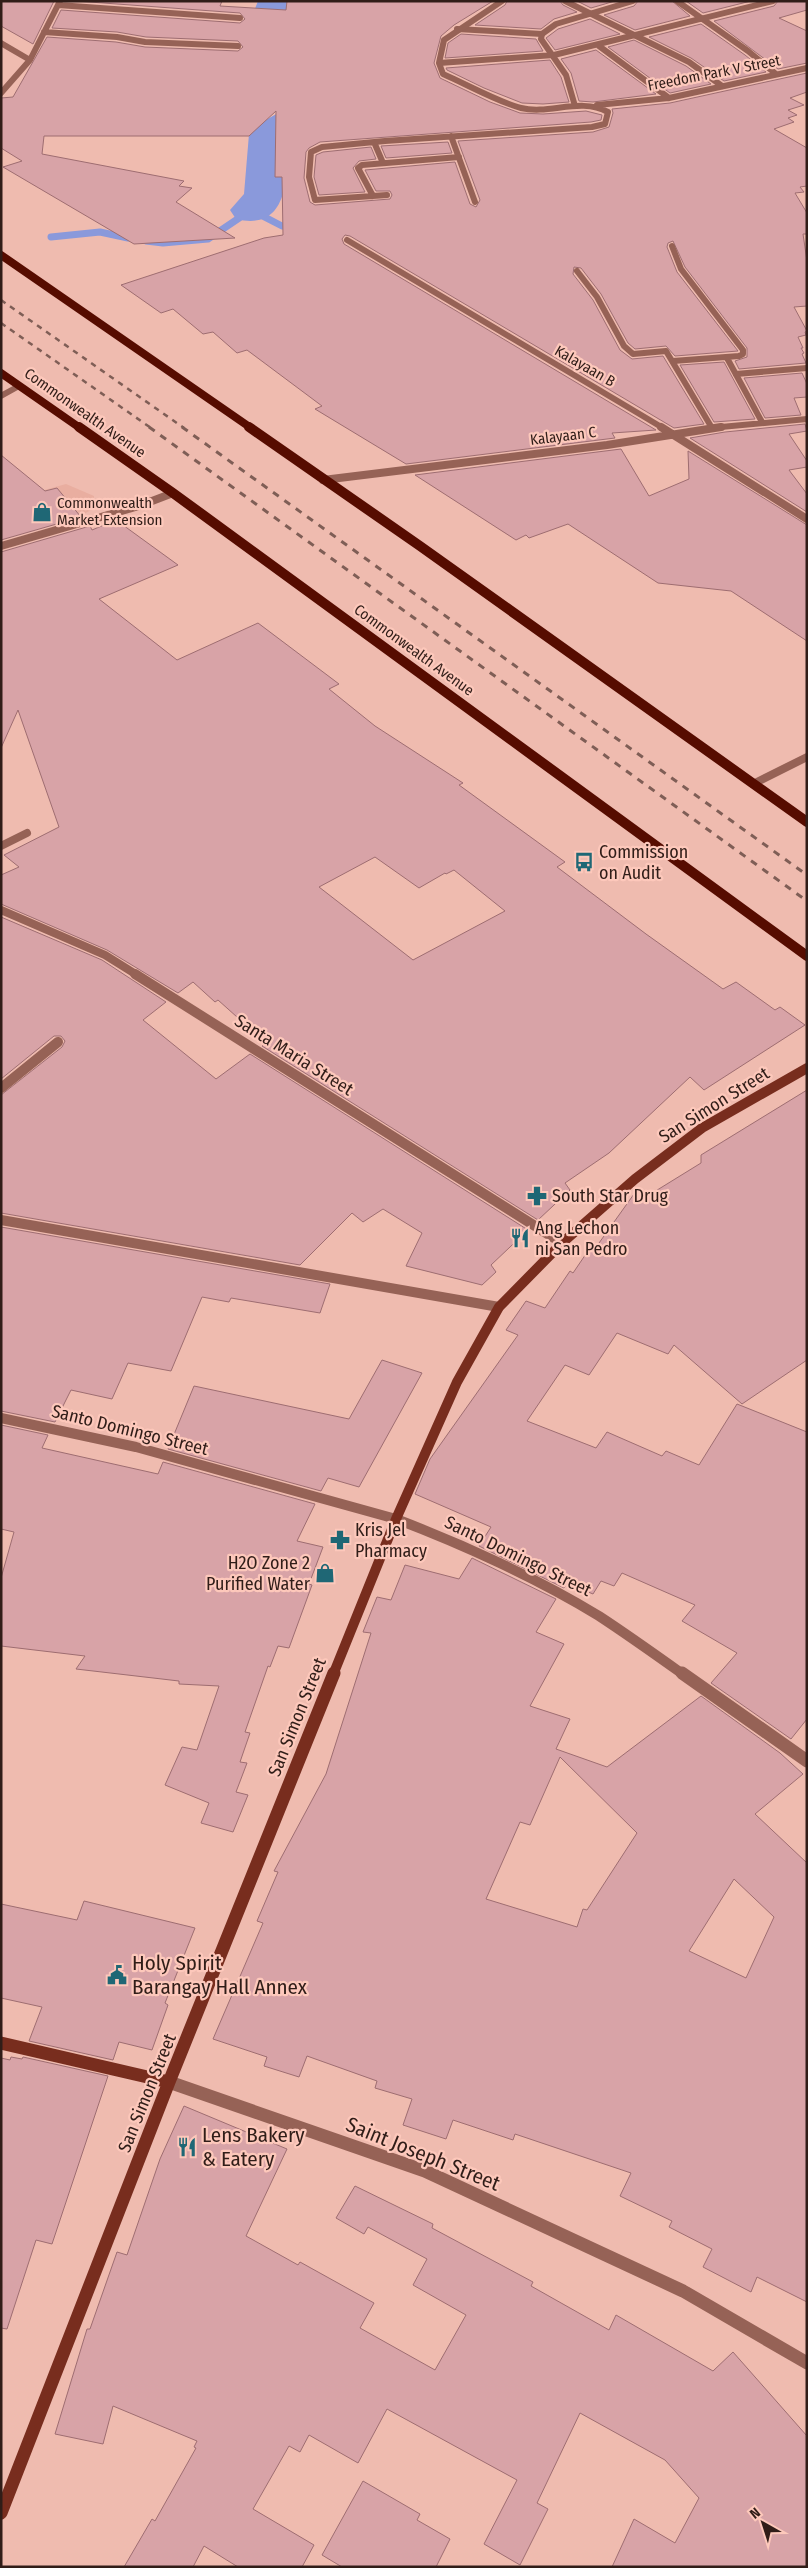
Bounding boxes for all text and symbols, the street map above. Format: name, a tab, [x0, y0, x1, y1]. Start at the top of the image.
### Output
street label: Freedom Park V Street	[646, 51, 782, 95]
street label: Kalayaan B	[552, 342, 618, 390]
street label: Commonwealth Avenue	[21, 364, 149, 462]
street label: Kalayaan C	[529, 423, 597, 449]
place label: Commonwealth Market Extension	[57, 494, 163, 529]
shop icon: Commonwealth Market Extension	[31, 501, 53, 523]
street label: Commonwealth Avenue	[351, 600, 477, 700]
place label: Commission on Audit	[599, 841, 688, 884]
bus stop icon: Commission on Audit	[573, 851, 595, 873]
street label: Santa Maria Street	[231, 1010, 358, 1100]
street label: San Simon Street	[655, 1062, 773, 1148]
pharmacy icon: South Star Drug	[526, 1185, 548, 1207]
place label: South Star Drug	[552, 1185, 669, 1207]
place label: Ang Lechon ni San Pedro	[535, 1217, 627, 1260]
restaurant icon: Ang Lechon ni San Pedro	[509, 1227, 531, 1249]
street label: Santo Domingo Street	[49, 1400, 211, 1460]
street label: Santo Domingo Street	[441, 1511, 595, 1601]
place label: Kris Jel Pharmacy	[355, 1519, 427, 1562]
pharmacy icon: Kris Jel Pharmacy	[329, 1529, 351, 1551]
place label: H2O Zone 2 Purified Water	[206, 1552, 311, 1595]
shop icon: H2O Zone 2 Purified Water	[314, 1562, 336, 1584]
street label: San Simon Street	[263, 1654, 331, 1780]
place label: Holy Spirit Barangay Hall Annex	[132, 1950, 308, 2000]
public building icon: Holy Spirit Barangay Hall Annex	[106, 1964, 128, 1986]
street label: San Simon Street	[113, 2030, 181, 2156]
street label: Saint Joseph Street	[342, 2111, 504, 2197]
place label: Lens Bakery & Eatery	[202, 2122, 305, 2172]
restaurant icon: Lens Bakery & Eatery	[176, 2136, 198, 2158]
north arrow	[738, 2498, 788, 2548]
text: N	[747, 2504, 764, 2523]

